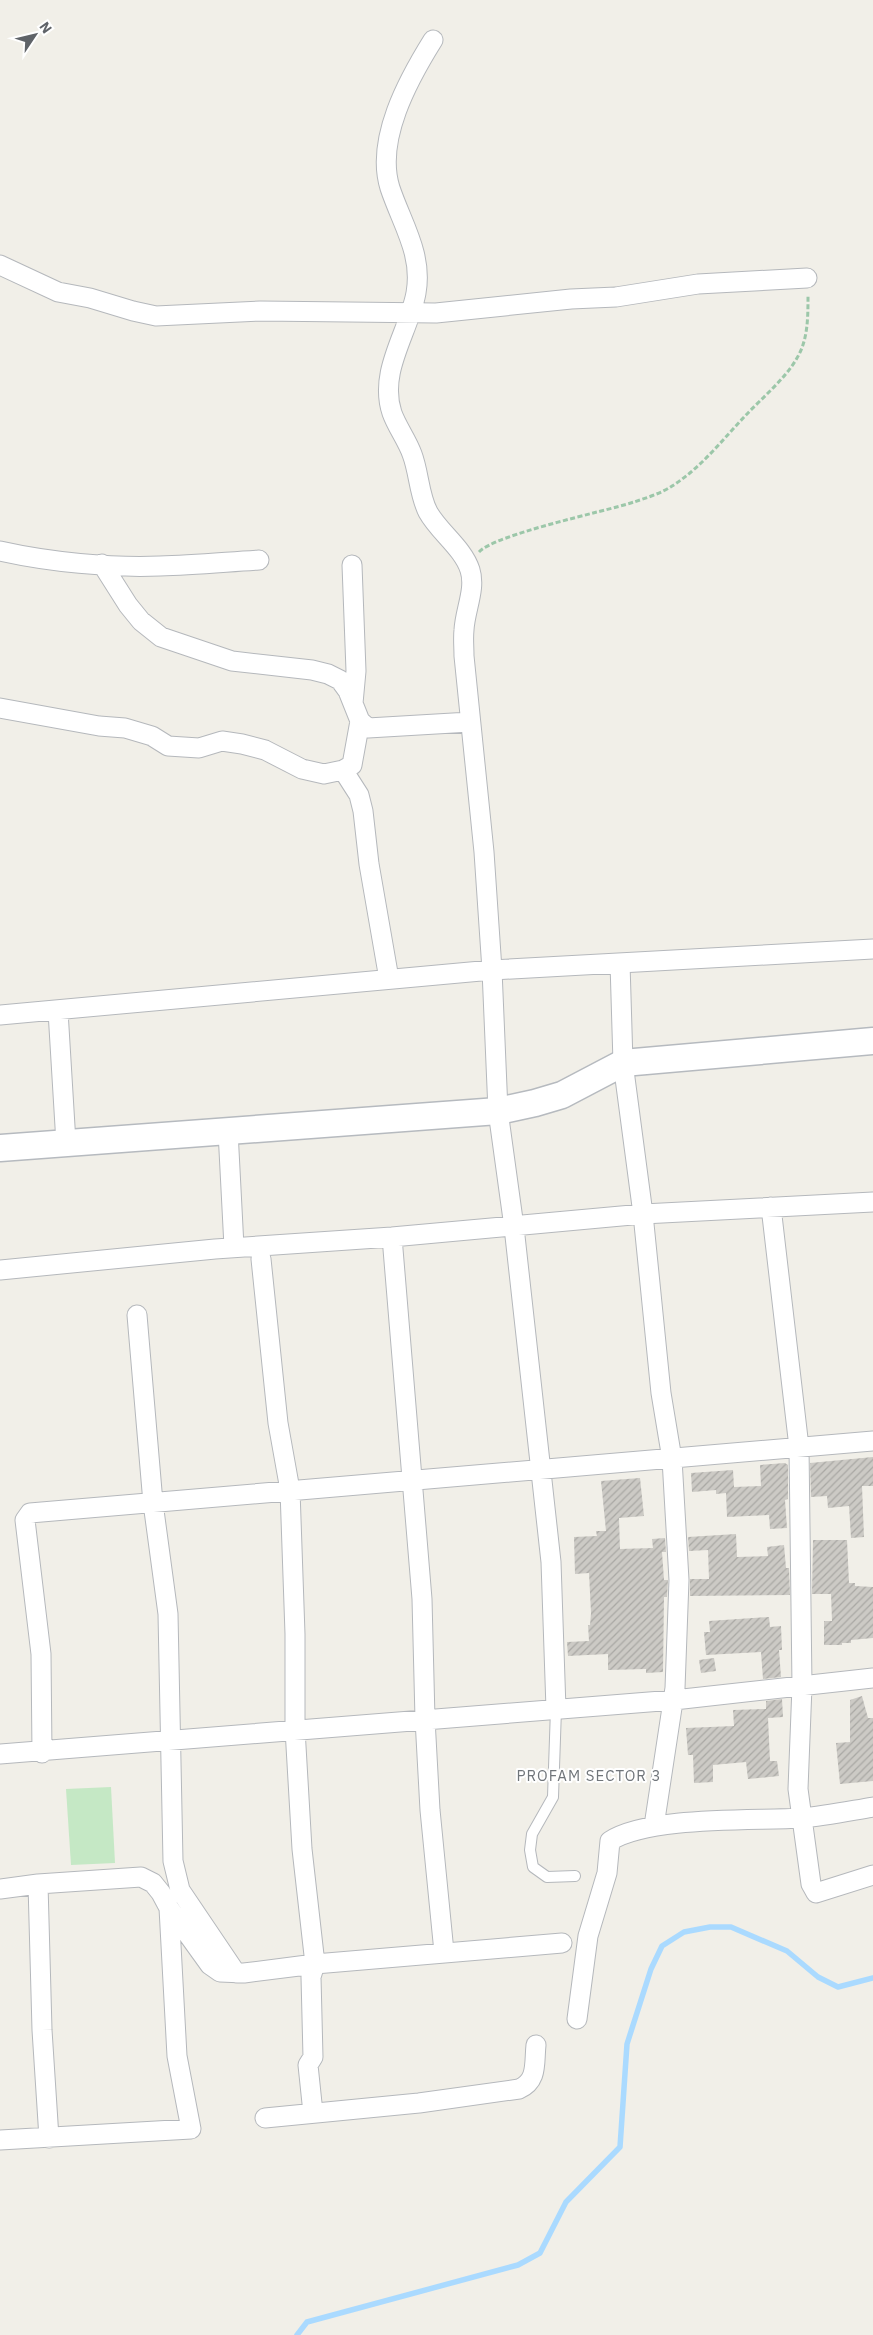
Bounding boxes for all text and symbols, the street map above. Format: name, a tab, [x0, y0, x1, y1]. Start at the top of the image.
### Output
north arrow	[10, 10, 60, 60]
text: N	[35, 18, 56, 37]
district label: PROFAM SECTOR 3	[516, 1766, 662, 1785]

